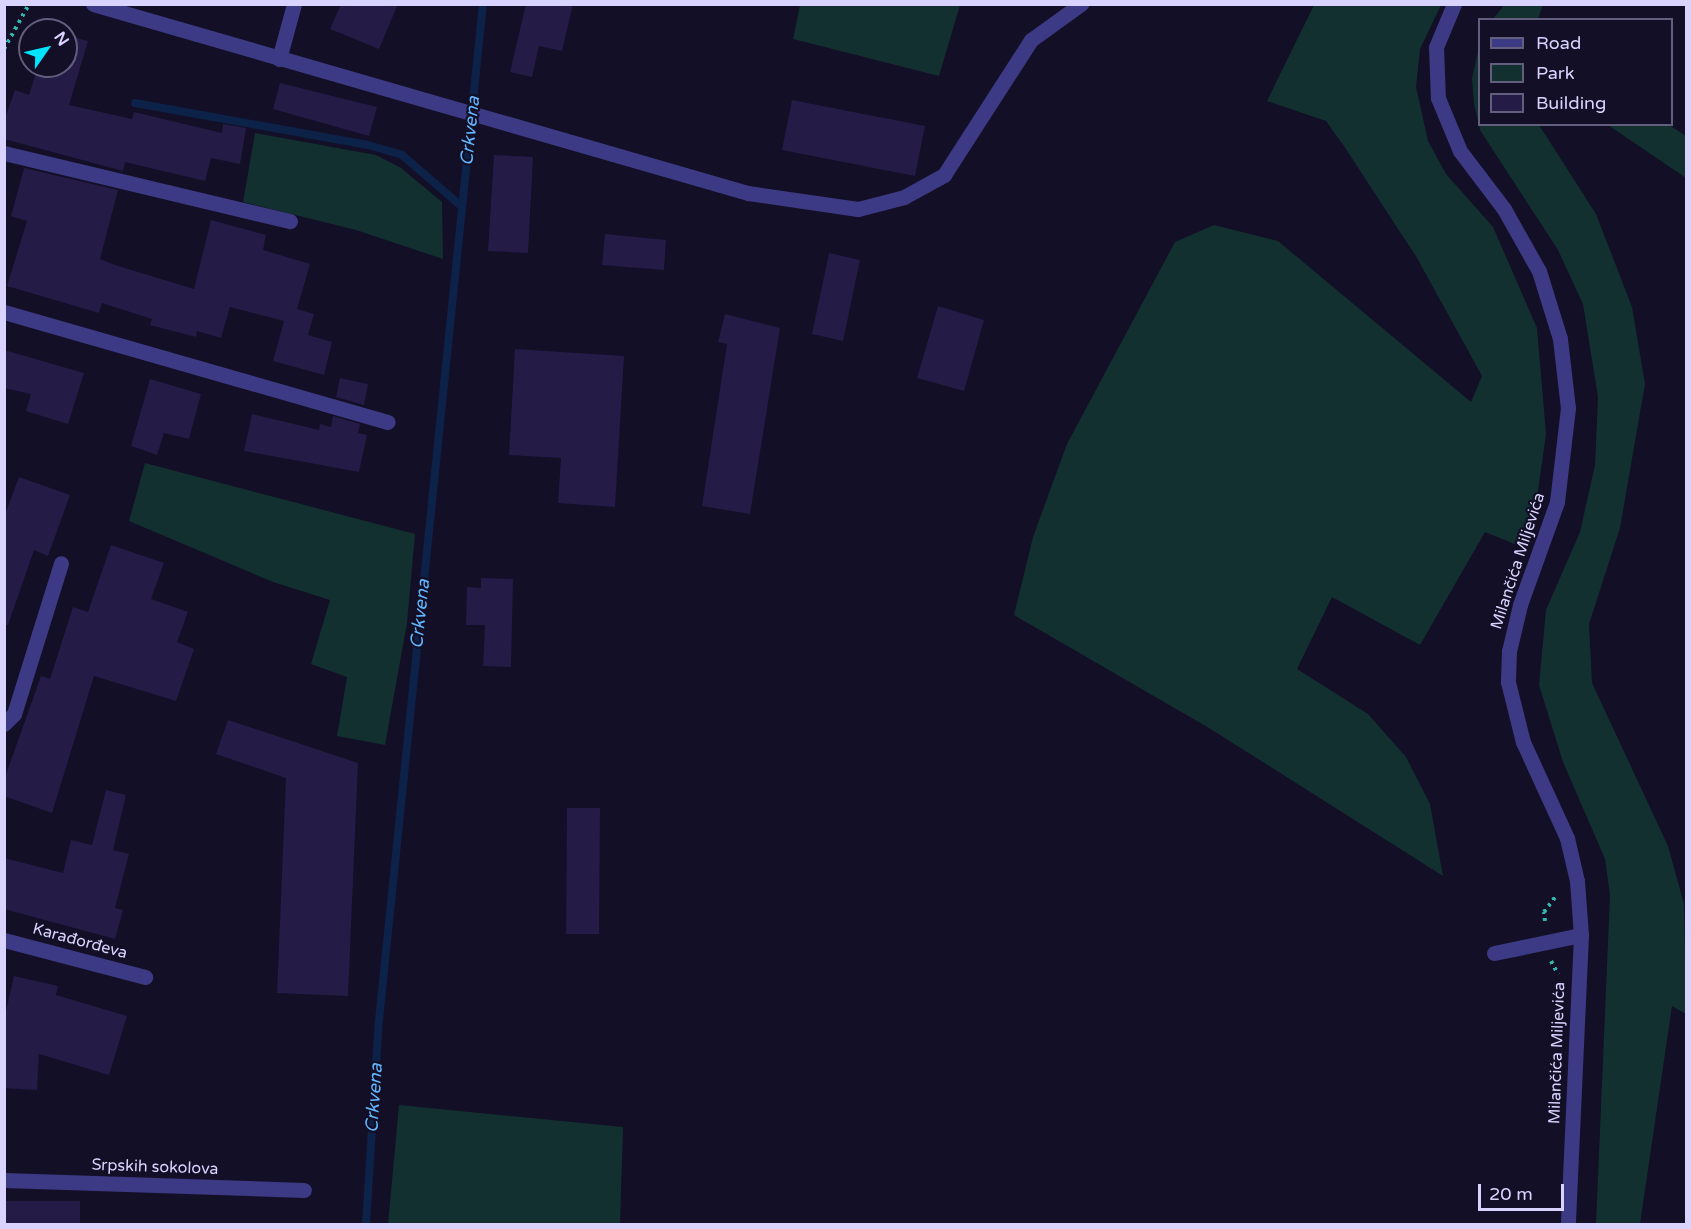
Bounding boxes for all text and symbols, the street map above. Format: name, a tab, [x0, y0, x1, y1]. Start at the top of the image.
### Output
north arrow	[18, 18, 78, 78]
legend	[1478, 18, 1673, 126]
text: N	[49, 28, 73, 50]
text: Road	[1536, 32, 1581, 54]
text: Park	[1536, 62, 1574, 84]
text: Building	[1536, 92, 1606, 114]
water label: Crkvena	[456, 95, 484, 167]
street label: Milančića Miljevića	[1487, 490, 1549, 632]
water label: Crkvena	[406, 578, 434, 650]
street label: Karađorđeva	[31, 919, 129, 963]
street label: Milančića Miljevića	[1545, 981, 1569, 1125]
water label: Crkvena	[361, 1062, 387, 1134]
street label: Srpskih sokolova	[91, 1155, 219, 1179]
scale bar	[1481, 1172, 1566, 1210]
text: 20 m	[1489, 1183, 1533, 1205]

